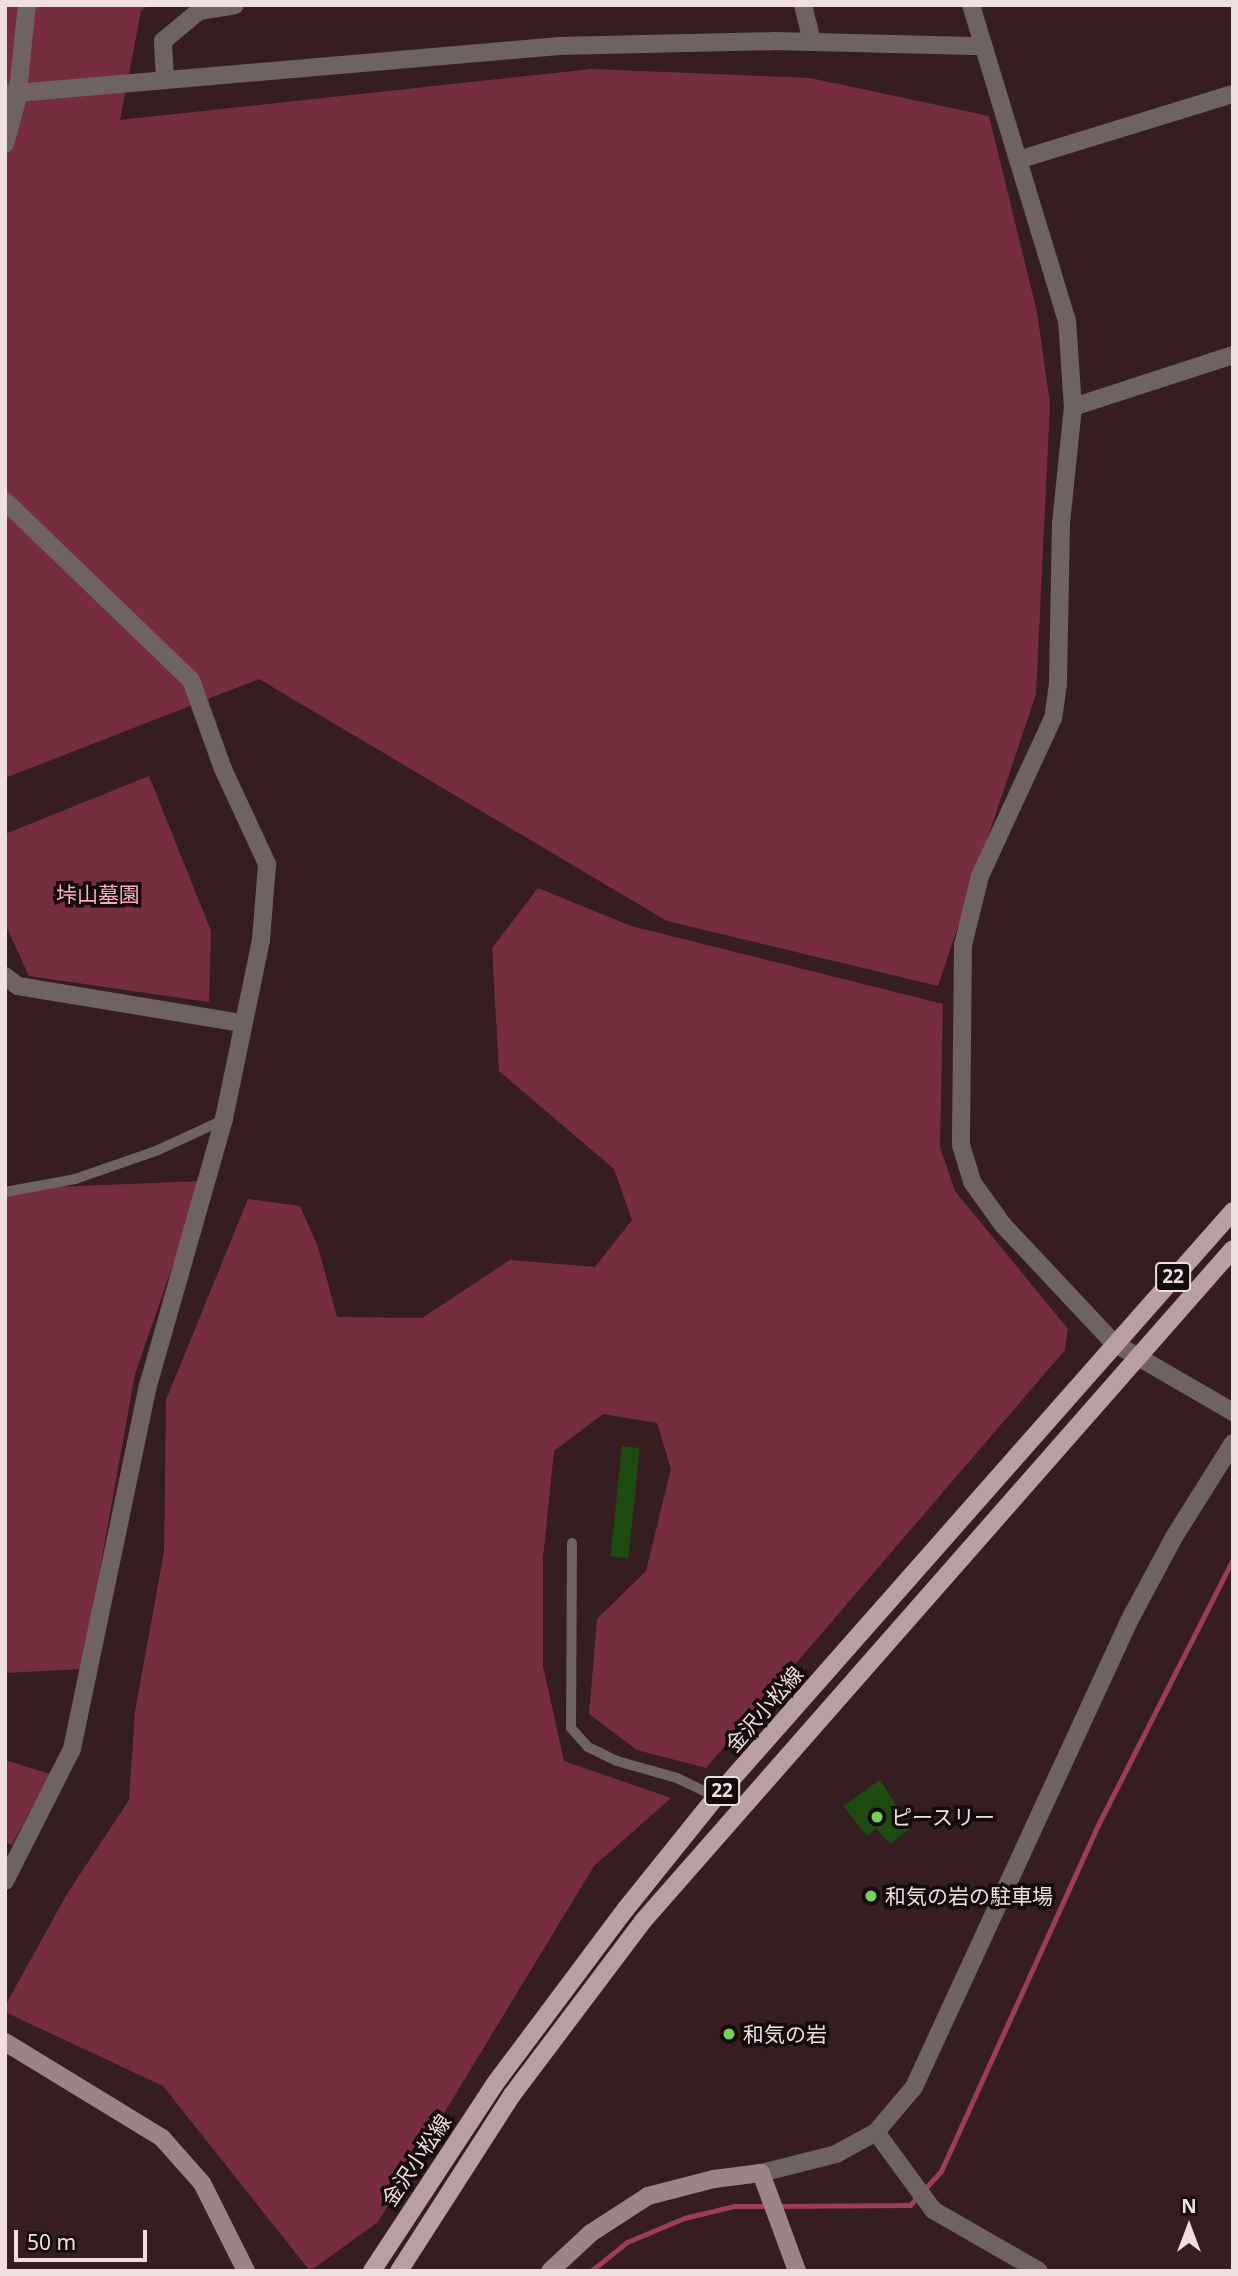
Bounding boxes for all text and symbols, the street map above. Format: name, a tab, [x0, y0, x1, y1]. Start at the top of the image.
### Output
park label: 垰山墓園	[56, 881, 140, 907]
road number: 22	[1154, 1261, 1192, 1292]
street label: 金沢小松線	[720, 1661, 808, 1757]
road number: 22	[703, 1776, 741, 1806]
place label: ピースリー	[891, 1804, 996, 1830]
marker: ピースリー	[869, 1809, 885, 1825]
place label: 和気の岩の駐車場	[885, 1883, 1053, 1909]
marker: 和気の岩の駐車場	[863, 1888, 879, 1904]
place label: 和気の岩	[743, 2021, 827, 2047]
marker: 和気の岩	[721, 2026, 737, 2042]
street label: 金沢小松線	[376, 2109, 456, 2211]
north arrow	[1154, 2192, 1224, 2262]
text: N	[1181, 2193, 1197, 2219]
scale bar	[18, 2216, 150, 2260]
text: 50 m	[27, 2228, 76, 2256]

